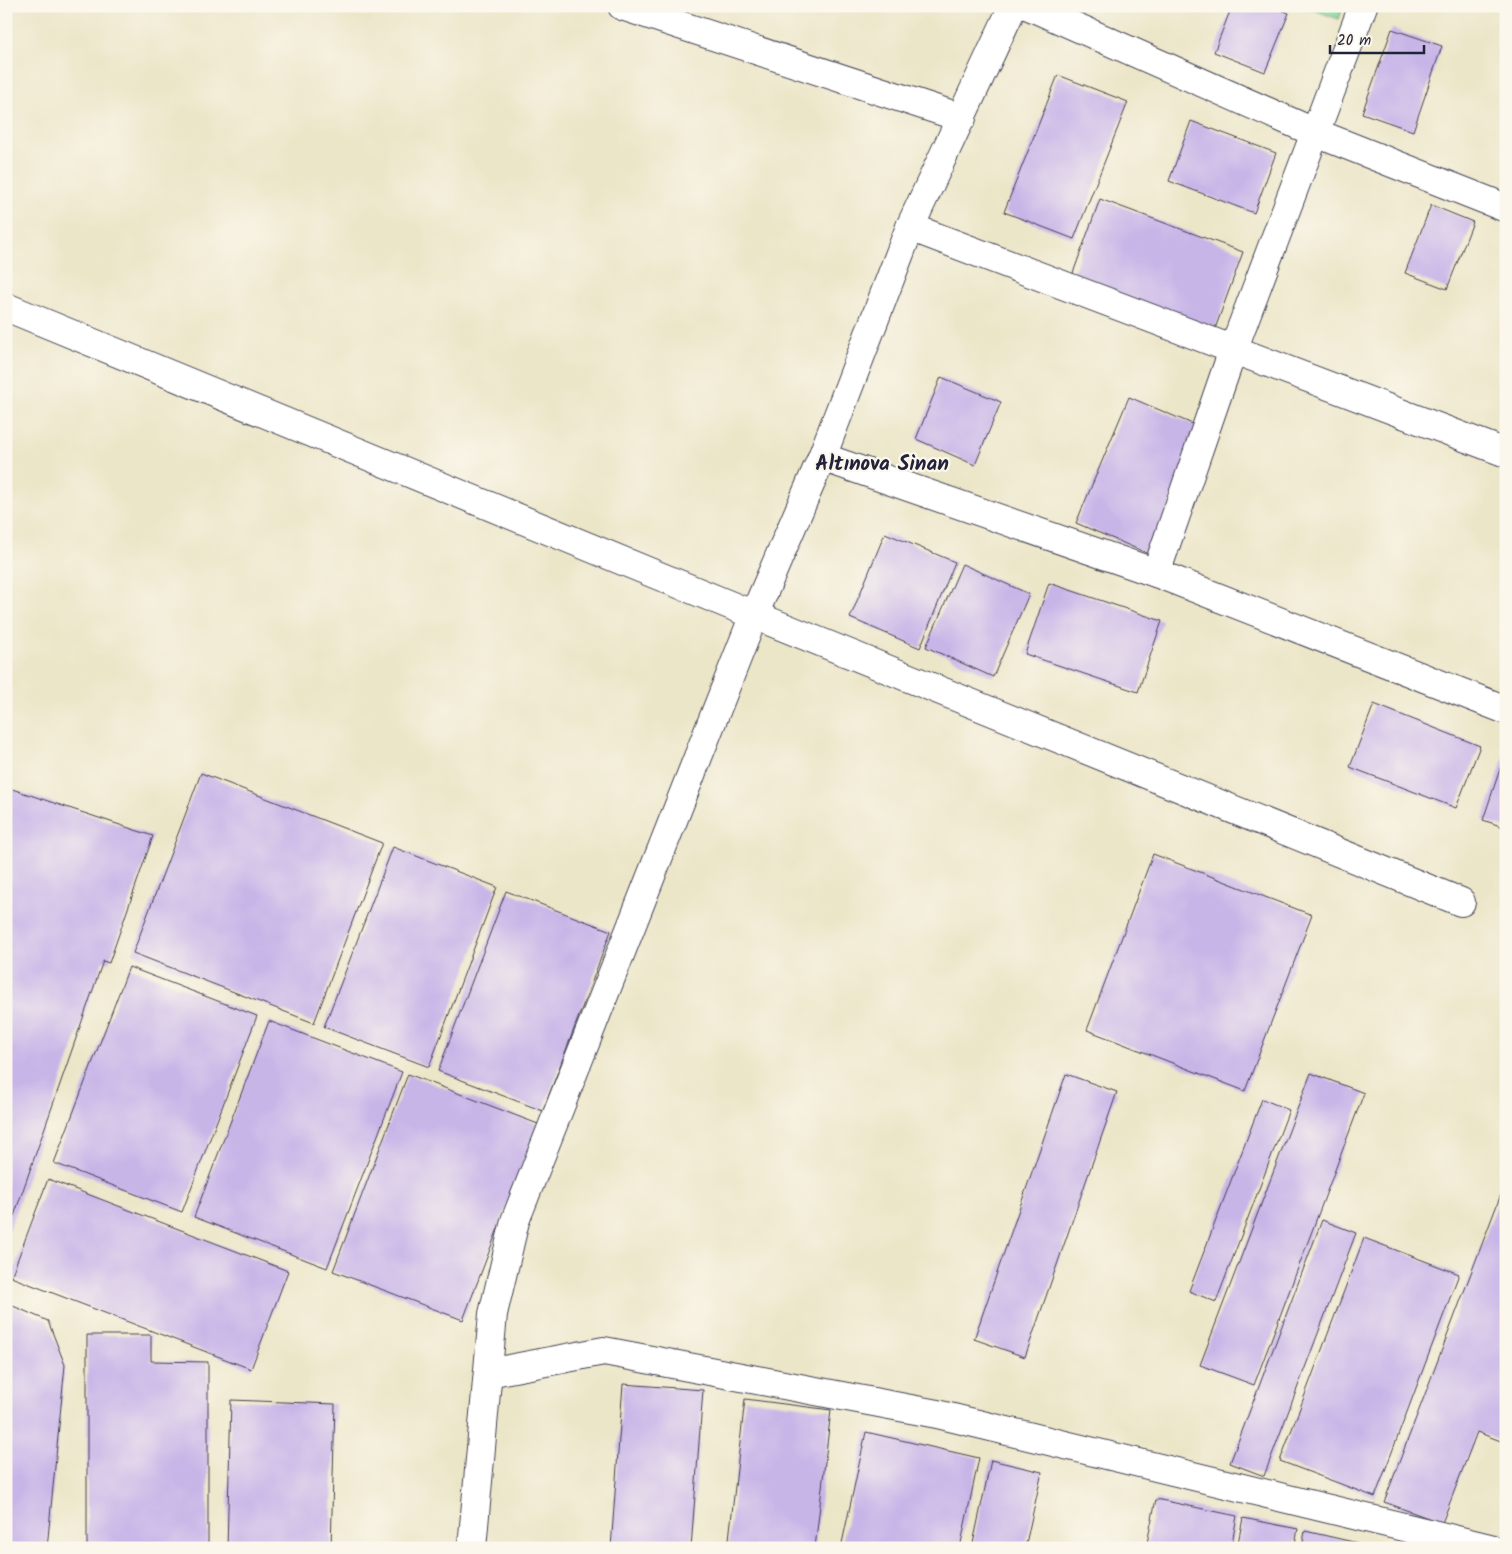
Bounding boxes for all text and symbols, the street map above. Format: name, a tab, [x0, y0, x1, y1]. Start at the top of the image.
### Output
scale bar	[1330, 22, 1423, 54]
text: 20 m	[1337, 29, 1371, 53]
district label: Altınova Sinan	[815, 448, 949, 481]

